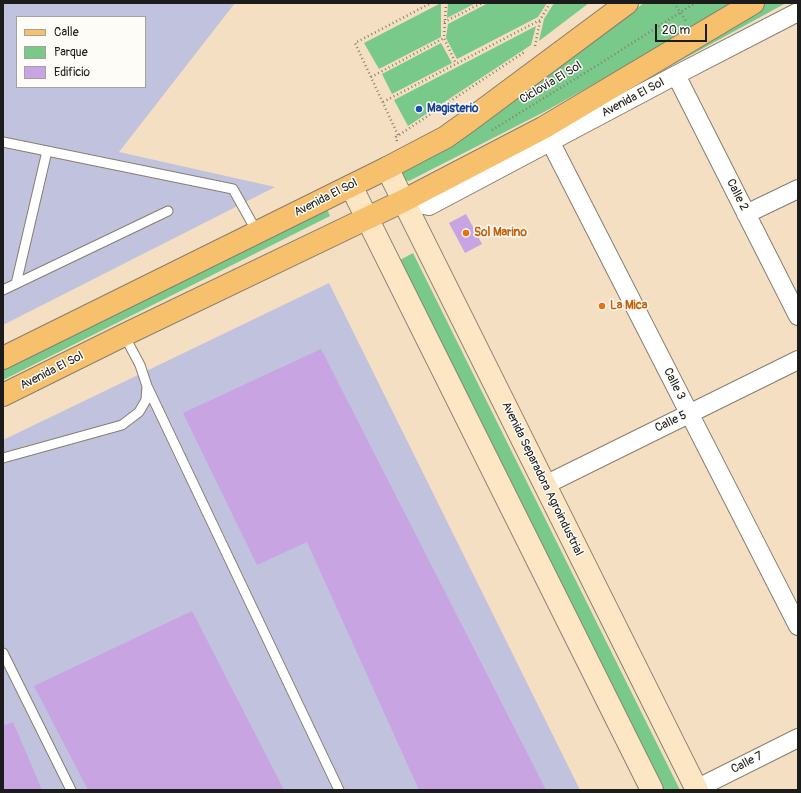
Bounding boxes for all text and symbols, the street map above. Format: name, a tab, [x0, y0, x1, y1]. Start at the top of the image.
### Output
legend	[16, 16, 146, 88]
scale bar	[657, 16, 709, 42]
text: 20 m	[662, 23, 690, 38]
text: Calle	[54, 25, 79, 40]
text: Parque	[54, 45, 88, 60]
street label: Ciclovía El Sol	[517, 59, 585, 107]
text: Edificio	[54, 65, 90, 80]
street label: Avenida El Sol	[599, 75, 667, 121]
place label: Magisterio	[427, 102, 478, 116]
marker: Magisterio	[414, 104, 424, 114]
street label: Avenida El Sol	[292, 176, 360, 220]
street label: Calle 2	[723, 177, 751, 213]
place label: Sol Marino	[474, 226, 527, 240]
marker: Sol Marino	[461, 228, 471, 238]
place label: La Mica	[610, 299, 647, 313]
marker: La Mica	[597, 301, 607, 311]
street label: Avenida El Sol	[18, 349, 86, 393]
street label: Calle 3	[660, 366, 688, 402]
street label: Avenida Separadora Agroindustrial	[498, 400, 586, 558]
street label: Calle 5	[653, 408, 689, 436]
street label: Calle 7	[729, 749, 765, 777]

